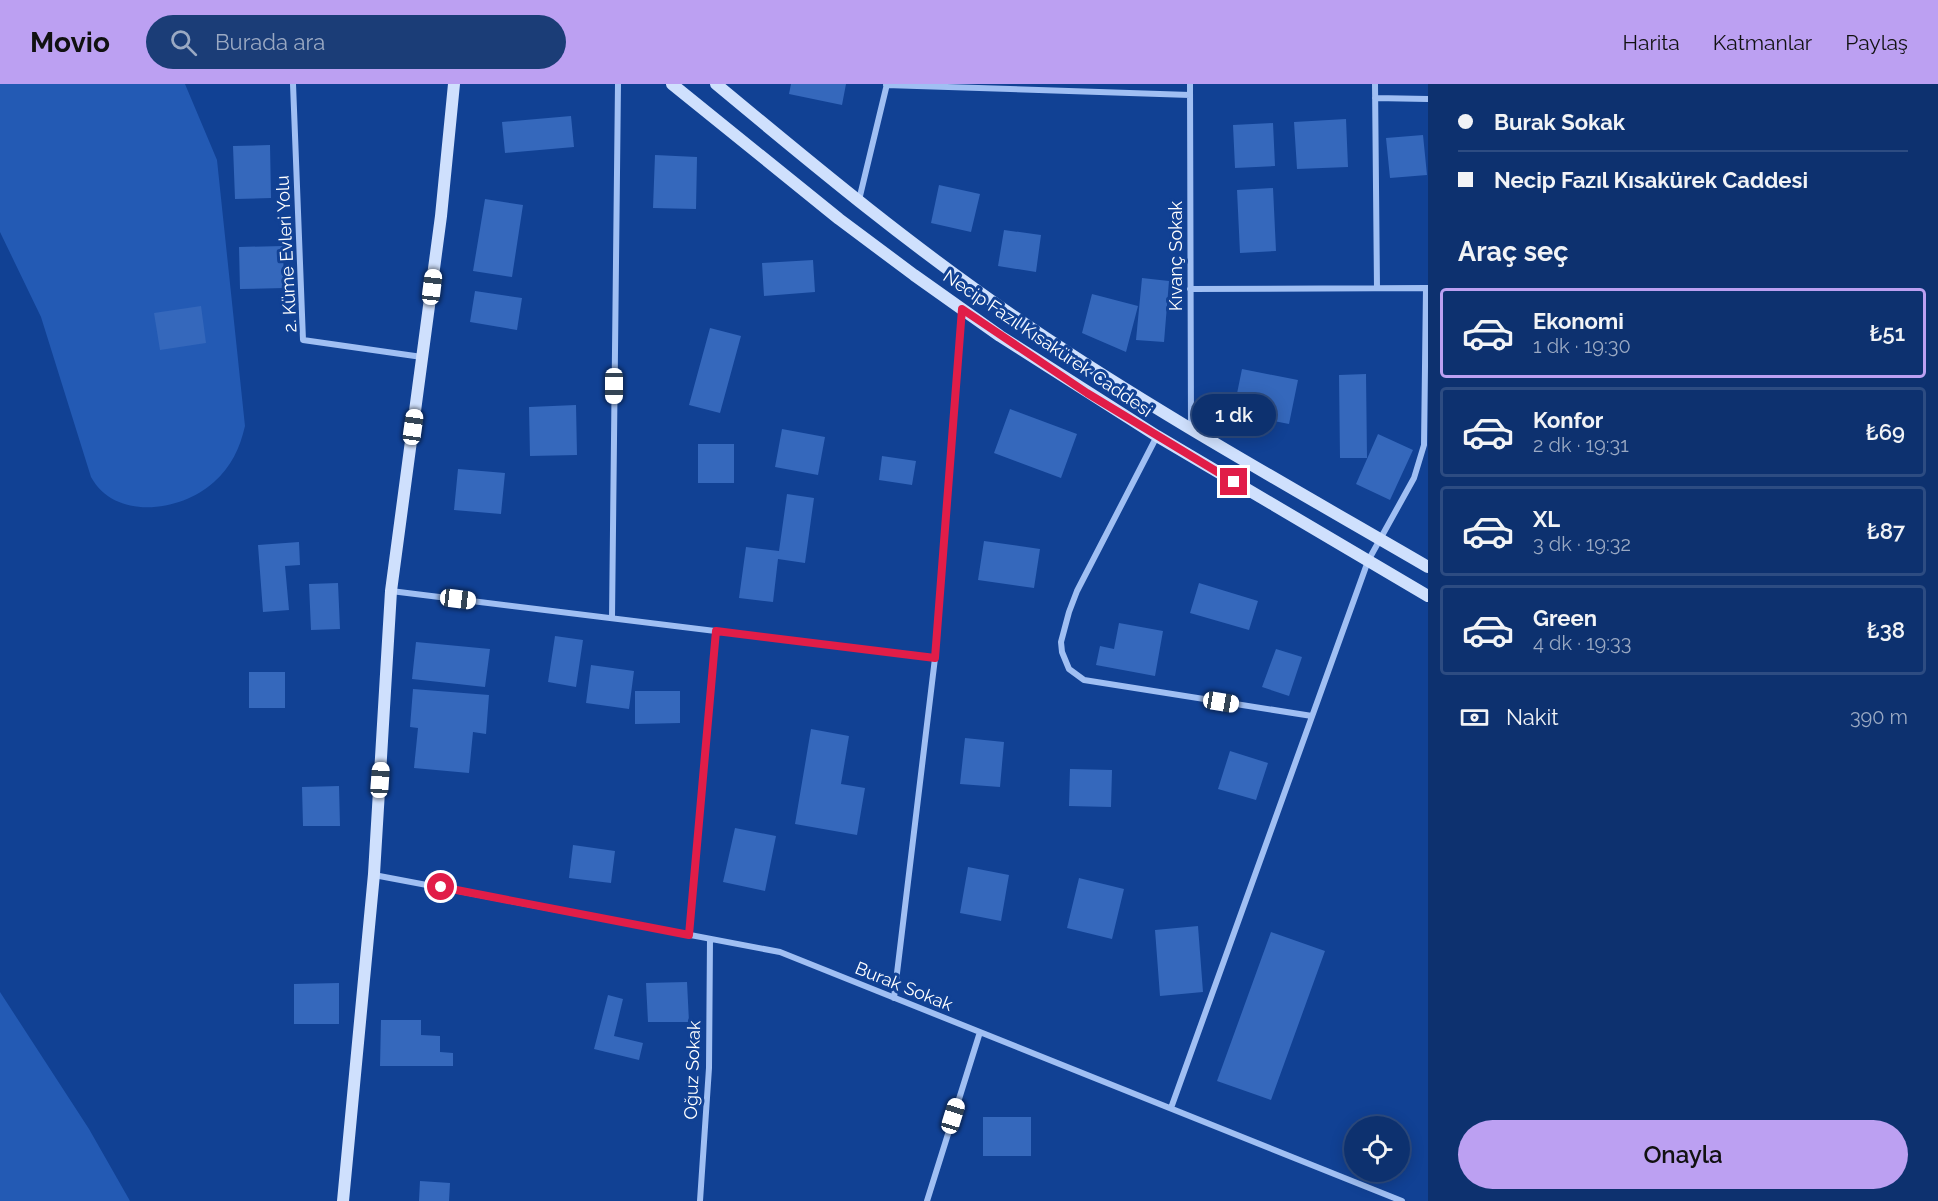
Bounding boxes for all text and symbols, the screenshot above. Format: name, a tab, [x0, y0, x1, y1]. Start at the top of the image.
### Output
search box	[146, 15, 566, 69]
text: Movio	[30, 26, 110, 59]
icon: search	[167, 26, 200, 59]
text: Burada ara	[215, 29, 325, 55]
text: Harita	[1623, 30, 1680, 55]
text: Katmanlar	[1713, 30, 1812, 55]
text: Paylaş	[1845, 30, 1908, 55]
text: Burak Sokak	[1494, 109, 1625, 135]
text: Necip Fazıl Kısakürek Caddesi	[1494, 167, 1808, 193]
street label: 2. Küme Evleri Yolu	[271, 175, 301, 333]
street label: Kıvanç Sokak	[1165, 200, 1186, 311]
text: Araç seç	[1458, 236, 1568, 267]
street label: Necip Fazıl Kısakürek Caddesi	[940, 265, 1156, 421]
car	[421, 268, 443, 306]
icon: car	[1461, 306, 1515, 360]
text: Ekonomi	[1533, 308, 1624, 334]
text: ₺51	[1869, 320, 1905, 346]
text: 1 dk · 19:30	[1533, 334, 1631, 358]
car	[605, 368, 623, 404]
callout: 1 dk	[1192, 395, 1276, 437]
text: 1 dk	[1215, 403, 1253, 427]
icon: car	[1461, 405, 1515, 459]
text: Konfor	[1533, 407, 1603, 433]
car	[402, 408, 424, 446]
text: ₺69	[1866, 419, 1905, 445]
text: 2 dk · 19:31	[1533, 433, 1629, 457]
route end	[1220, 468, 1247, 495]
icon: car	[1461, 504, 1515, 558]
text: XL	[1533, 506, 1560, 532]
text: ₺87	[1867, 518, 1905, 544]
text: 3 dk · 19:32	[1533, 532, 1631, 556]
car	[439, 588, 477, 610]
icon: car	[1461, 603, 1515, 657]
text: Green	[1533, 605, 1597, 631]
text: ₺38	[1867, 617, 1905, 643]
text: 4 dk · 19:33	[1533, 631, 1631, 655]
car	[1202, 690, 1240, 714]
icon: cash	[1458, 701, 1491, 734]
text: Nakit	[1506, 704, 1559, 730]
text: 390 m	[1850, 705, 1908, 729]
car	[370, 761, 390, 799]
route start	[427, 873, 454, 900]
street label: Burak Sokak	[852, 957, 956, 1015]
street label: Oğuz Sokak	[680, 1020, 704, 1120]
car	[939, 1096, 967, 1136]
map controls	[1344, 1116, 1410, 1182]
button: locate	[1344, 1116, 1410, 1182]
button: Onayla	[1458, 1120, 1908, 1189]

